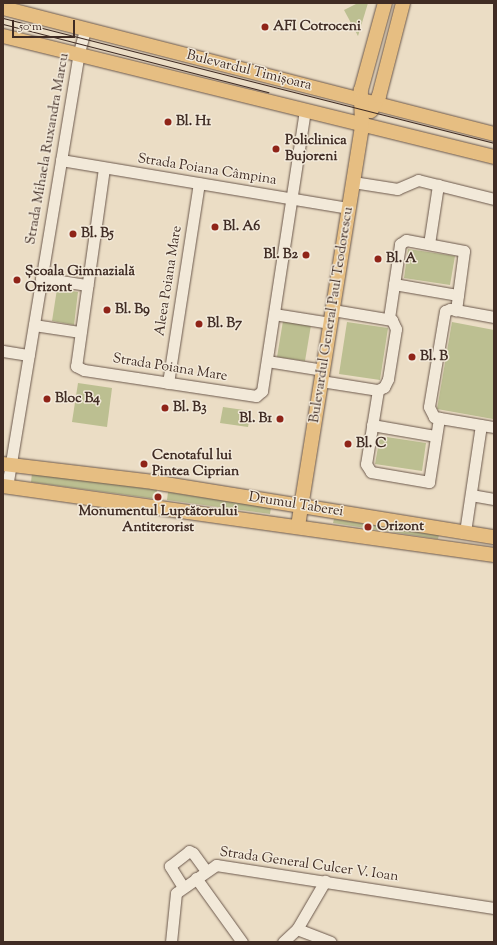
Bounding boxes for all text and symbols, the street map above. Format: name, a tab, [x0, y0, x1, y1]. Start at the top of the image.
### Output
scale bar	[14, 12, 77, 38]
text: 50 m	[19, 18, 42, 36]
place label: AFI Cotroceni	[273, 19, 361, 35]
marker: AFI Cotroceni	[260, 22, 270, 32]
street label: Bulevardul Timișoara	[185, 47, 313, 95]
street label: Strada Mihaela Ruxandra Marcu	[23, 52, 73, 246]
place label: Bl. H1	[176, 114, 211, 130]
marker: Bl. H1	[163, 117, 173, 127]
place label: Policlinica Bujoreni	[285, 133, 347, 166]
marker: Policlinica Bujoreni	[270, 143, 282, 155]
street label: Strada Poiana Câmpina	[136, 151, 278, 189]
street label: Bulevardul General Paul Teodorescu	[307, 206, 357, 424]
place label: Bl. A6	[223, 219, 260, 235]
marker: Bl. A6	[210, 222, 220, 232]
street label: Aleea Poiana Mare	[152, 225, 186, 337]
place label: Bl. B5	[81, 226, 114, 242]
marker: Bl. B5	[68, 229, 78, 239]
place label: Bl. B2	[264, 247, 298, 263]
marker: Bl. B2	[301, 250, 311, 260]
place label: Bl. A	[386, 251, 417, 267]
marker: Bl. A	[373, 254, 383, 264]
place label: Școala Gimnazială Orizont	[25, 264, 135, 296]
marker: Școala Gimnazială Orizont	[12, 275, 22, 285]
place label: Bl. B9	[115, 302, 150, 318]
marker: Bl. B9	[102, 305, 112, 315]
place label: Bl. B7	[207, 316, 242, 332]
marker: Bl. B7	[194, 319, 204, 329]
place label: Bl. B	[420, 349, 448, 365]
street label: Strada Poiana Mare	[111, 351, 229, 385]
marker: Bl. B	[407, 352, 417, 362]
place label: Bloc B4	[55, 391, 100, 407]
marker: Bloc B4	[42, 394, 52, 404]
place label: Bl. B3	[173, 400, 207, 416]
marker: Bl. B3	[160, 403, 170, 413]
place label: Bl. B1	[239, 411, 272, 427]
marker: Bl. B1	[275, 414, 285, 424]
place label: Bl. C	[356, 436, 386, 452]
marker: Bl. C	[343, 439, 353, 449]
place label: Cenotaful lui Pintea Ciprian	[152, 448, 239, 480]
marker: Cenotaful lui Pintea Ciprian	[139, 459, 149, 469]
street label: Drumul Taberei	[247, 489, 345, 521]
marker: Monumentul Luptătorului Antiterorist	[153, 492, 163, 502]
place label: Monumentul Luptătorului Antiterorist	[78, 504, 238, 536]
place label: Orizont	[377, 519, 424, 535]
marker: Orizont	[362, 521, 374, 533]
street label: Strada General Culcer V. Ioan	[219, 844, 399, 886]

